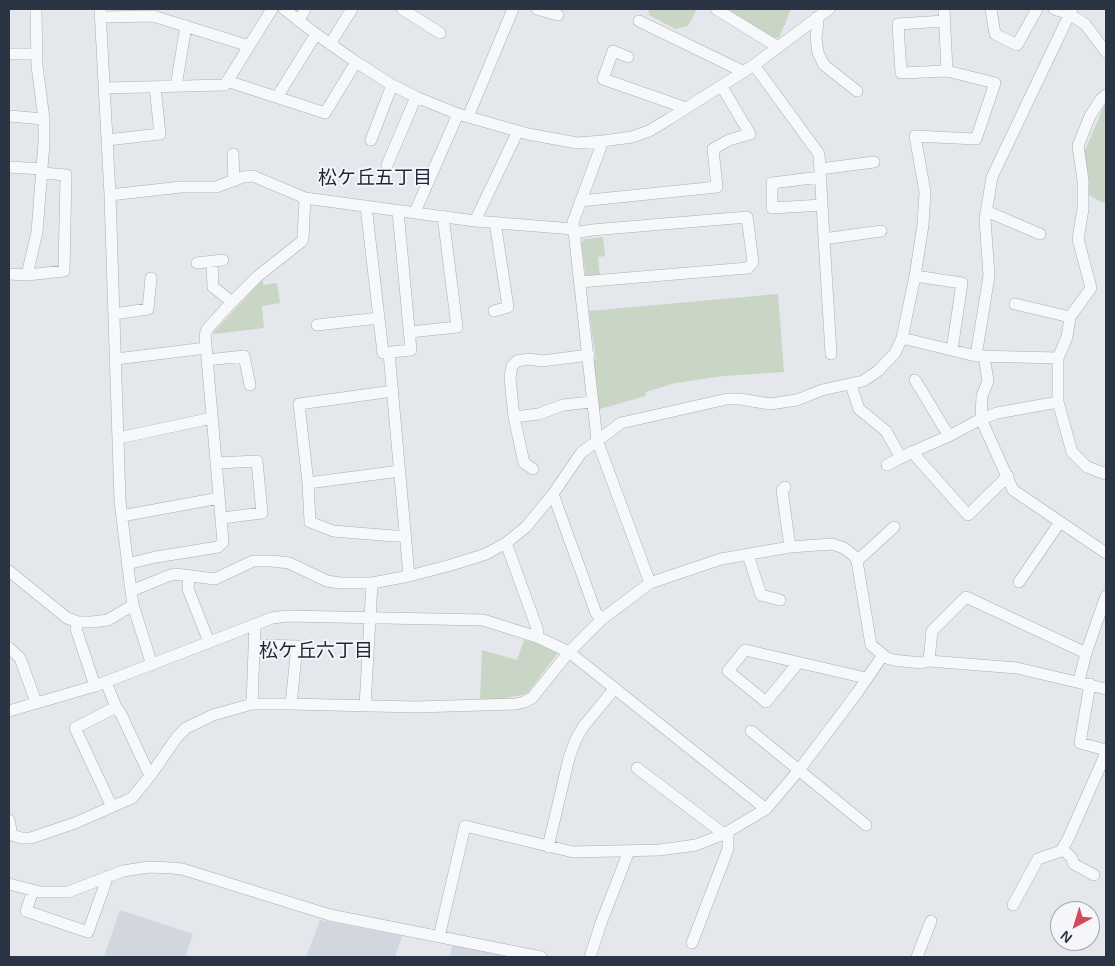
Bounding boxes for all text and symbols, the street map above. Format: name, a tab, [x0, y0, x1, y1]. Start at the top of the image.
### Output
district label: 松ケ丘五丁目	[318, 168, 432, 190]
district label: 松ケ丘六丁目	[259, 641, 373, 663]
north arrow	[1050, 901, 1100, 951]
text: N	[1057, 927, 1075, 946]

